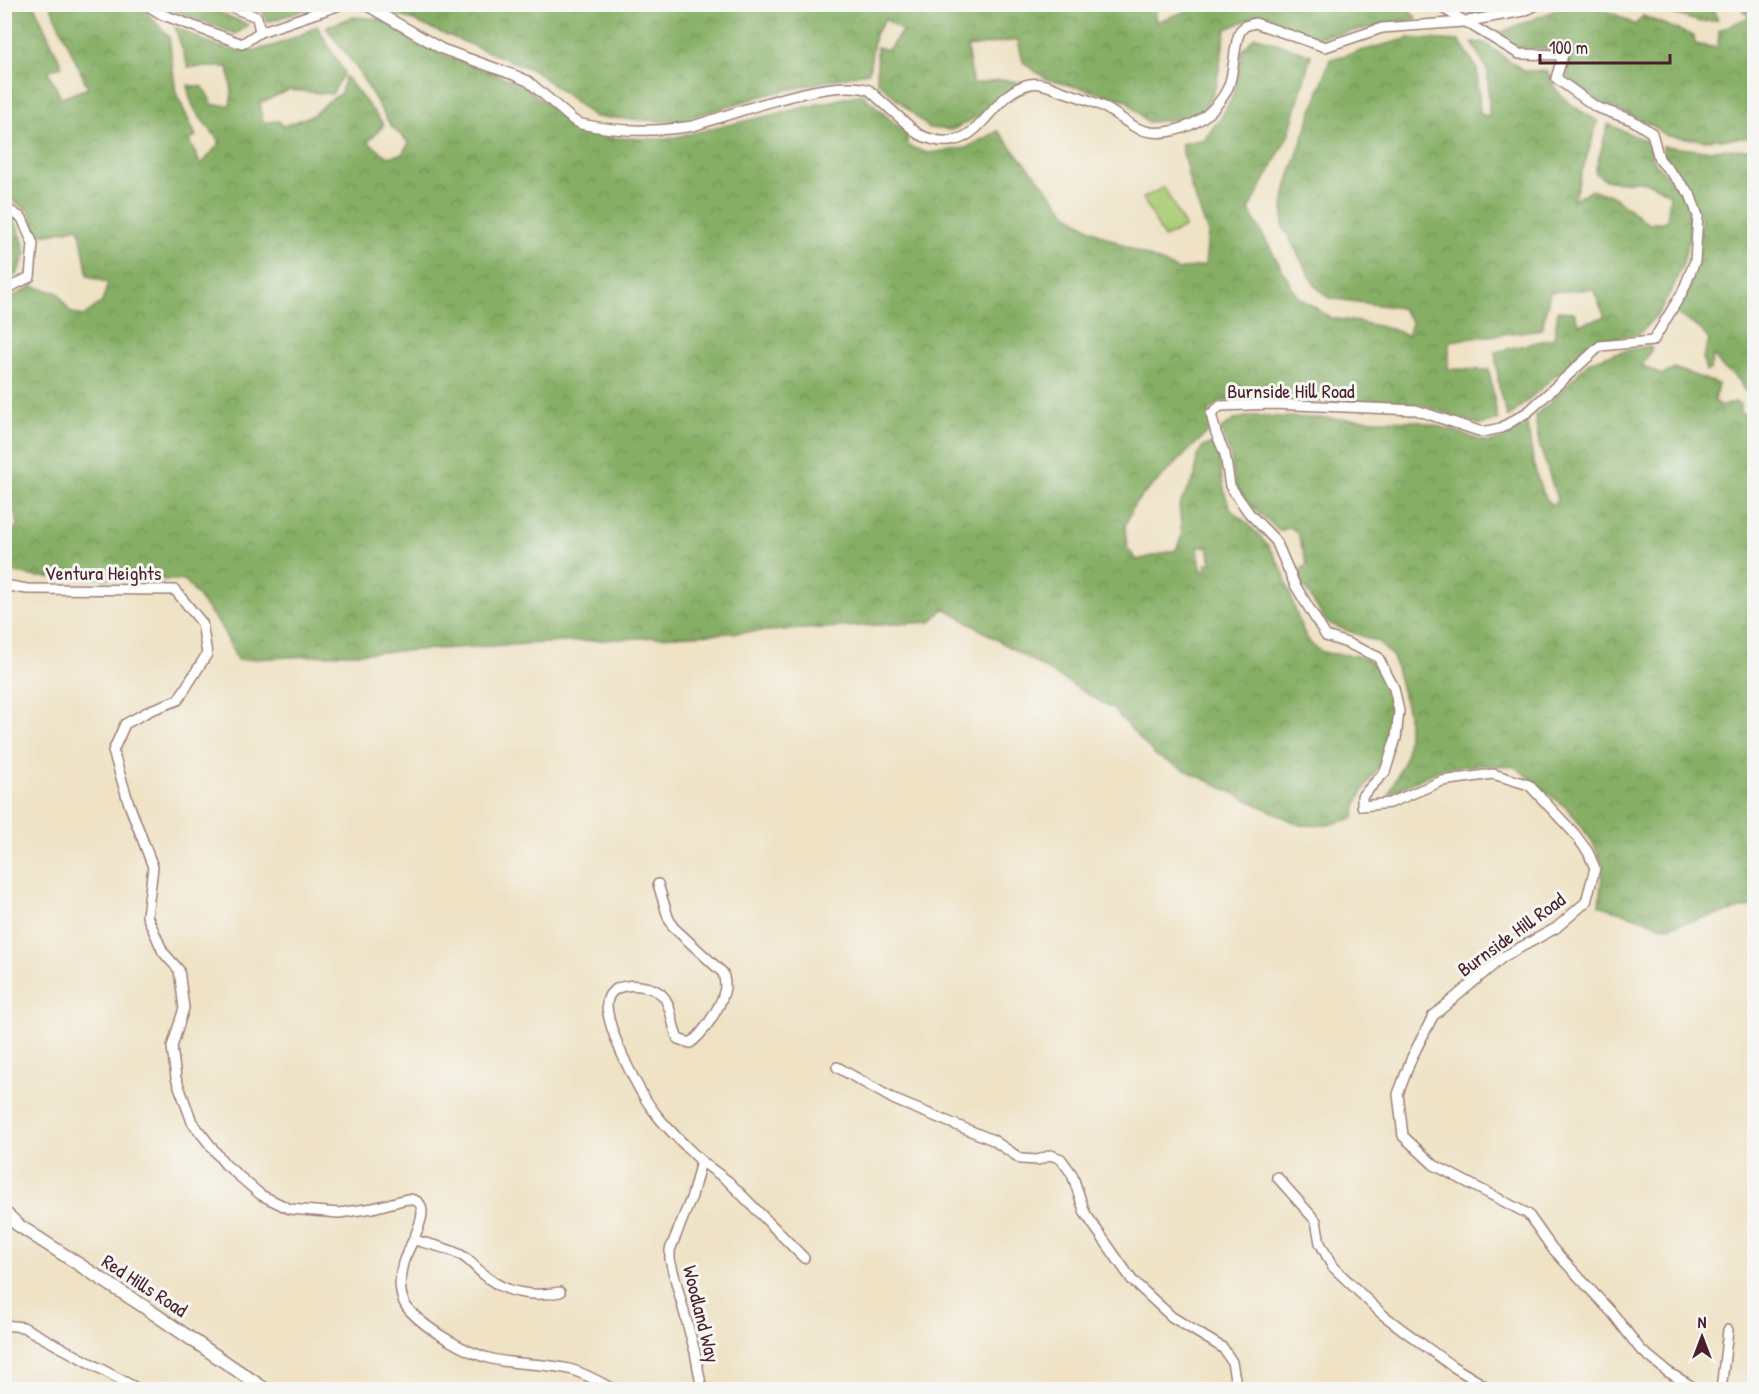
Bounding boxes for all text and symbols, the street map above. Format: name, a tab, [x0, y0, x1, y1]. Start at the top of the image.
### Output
scale bar	[1540, 27, 1670, 65]
text: 100 m	[1549, 35, 1588, 60]
street label: Burnside Hill Road	[1227, 377, 1355, 404]
street label: Ventura Heights	[45, 559, 162, 586]
street label: Burnside Hill Road	[1452, 886, 1571, 982]
street label: Red Hills Road	[97, 1247, 193, 1323]
street label: Woodland Way	[677, 1262, 727, 1366]
north arrow	[1672, 1307, 1732, 1367]
text: N	[1698, 1311, 1707, 1333]

